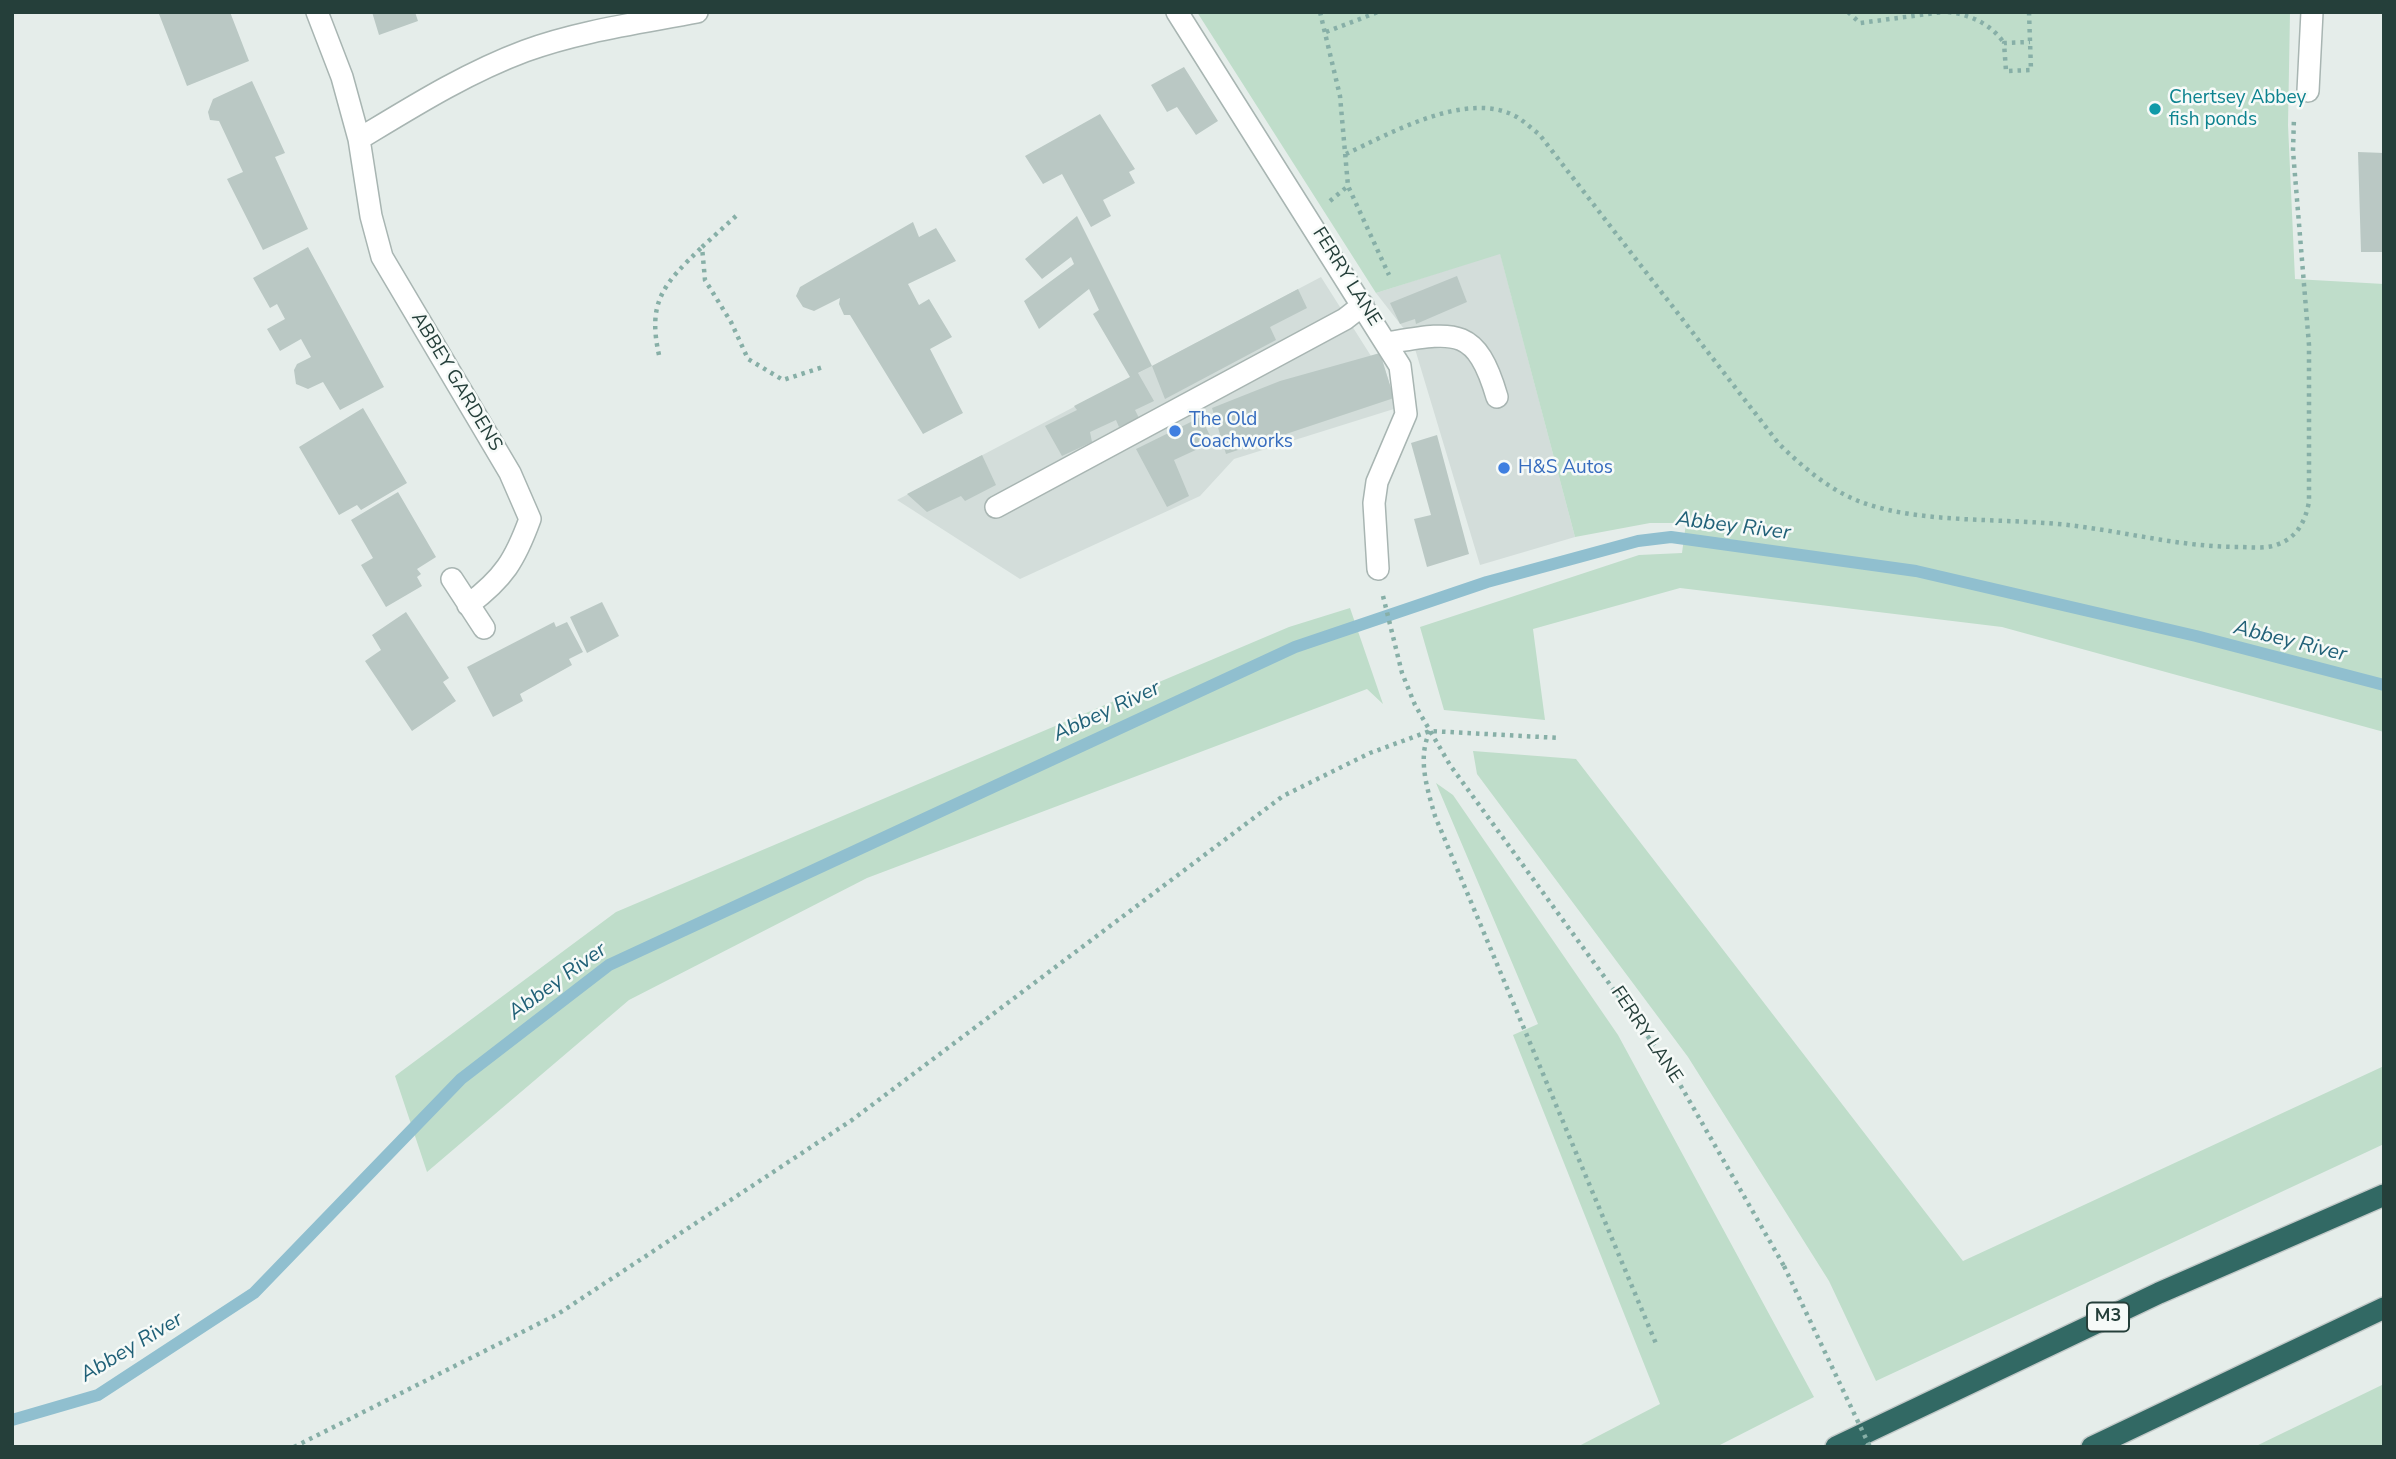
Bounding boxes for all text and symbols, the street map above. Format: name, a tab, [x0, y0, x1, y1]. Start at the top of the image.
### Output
place label: Chertsey Abbey fish ponds	[2169, 87, 2306, 131]
marker: Chertsey Abbey fish ponds	[2147, 101, 2163, 117]
street label: FERRY LANE	[1307, 224, 1385, 330]
street label: ABBEY GARDENS	[406, 308, 506, 456]
place label: The Old Coachworks	[1189, 409, 1293, 453]
marker: The Old Coachworks	[1167, 423, 1183, 439]
place label: H&S Autos	[1518, 457, 1613, 479]
marker: H&S Autos	[1496, 460, 1512, 476]
water label: Abbey River	[1674, 507, 1792, 547]
water label: Abbey River	[2231, 616, 2349, 668]
water label: Abbey River	[1049, 676, 1165, 748]
water label: Abbey River	[504, 938, 612, 1026]
street label: FERRY LANE	[1605, 982, 1687, 1088]
road number: M3	[2087, 1302, 2129, 1332]
water label: Abbey River	[76, 1308, 188, 1388]

